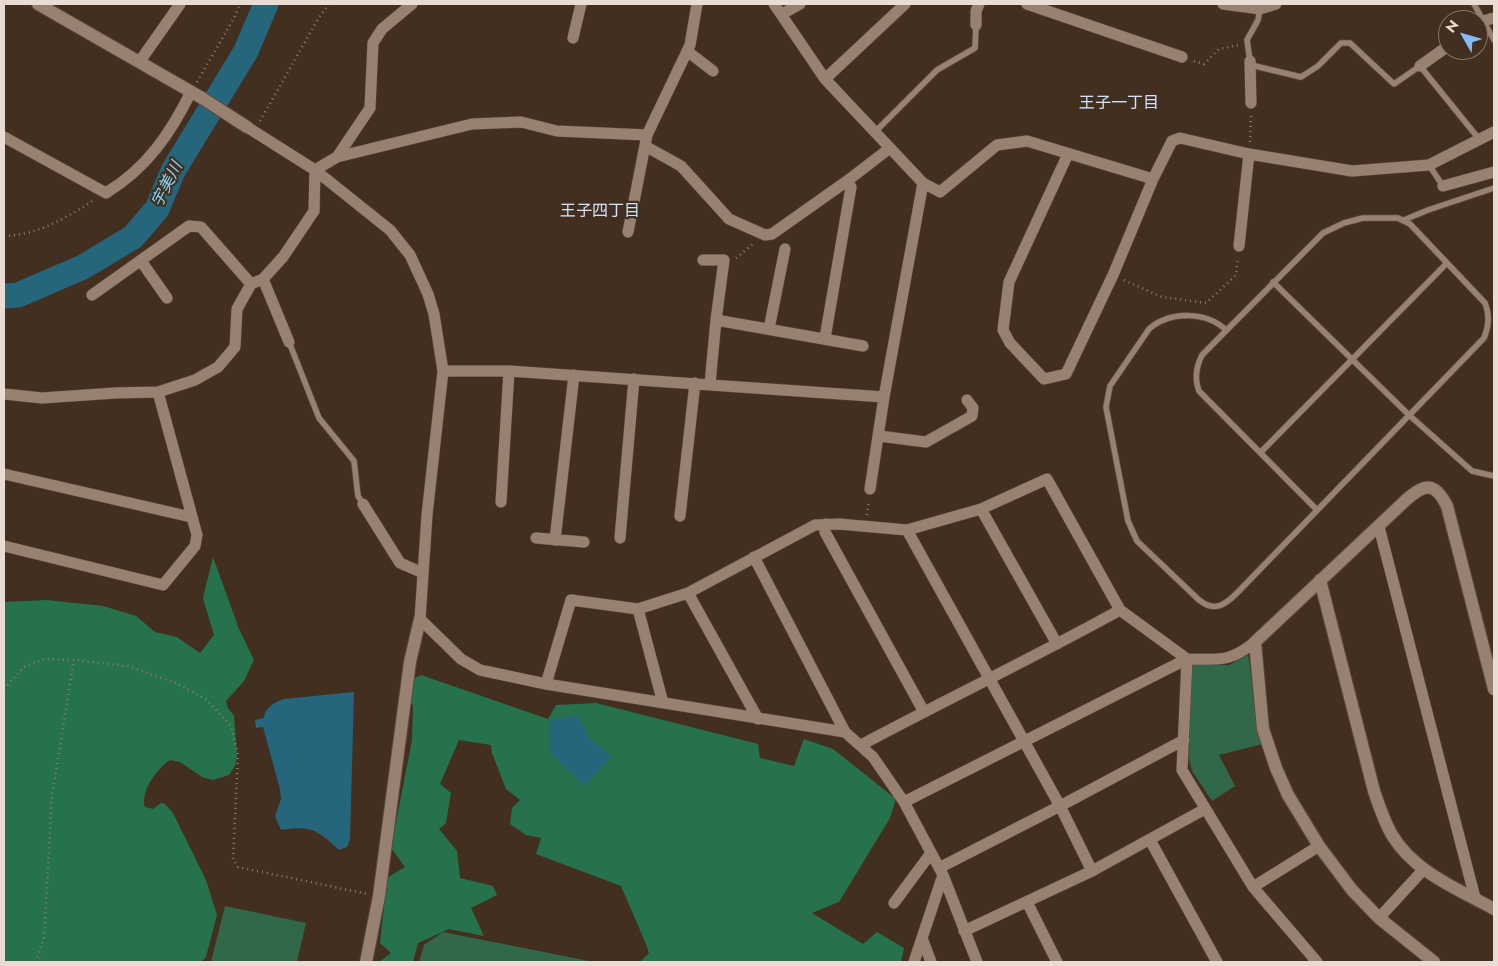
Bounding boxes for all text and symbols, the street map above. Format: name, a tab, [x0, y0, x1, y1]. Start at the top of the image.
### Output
north arrow	[1438, 10, 1488, 60]
text: N	[1441, 16, 1463, 37]
district label: 王子一丁目	[1079, 94, 1159, 114]
water label: 宇美川	[149, 159, 187, 211]
district label: 王子四丁目	[560, 202, 640, 222]

